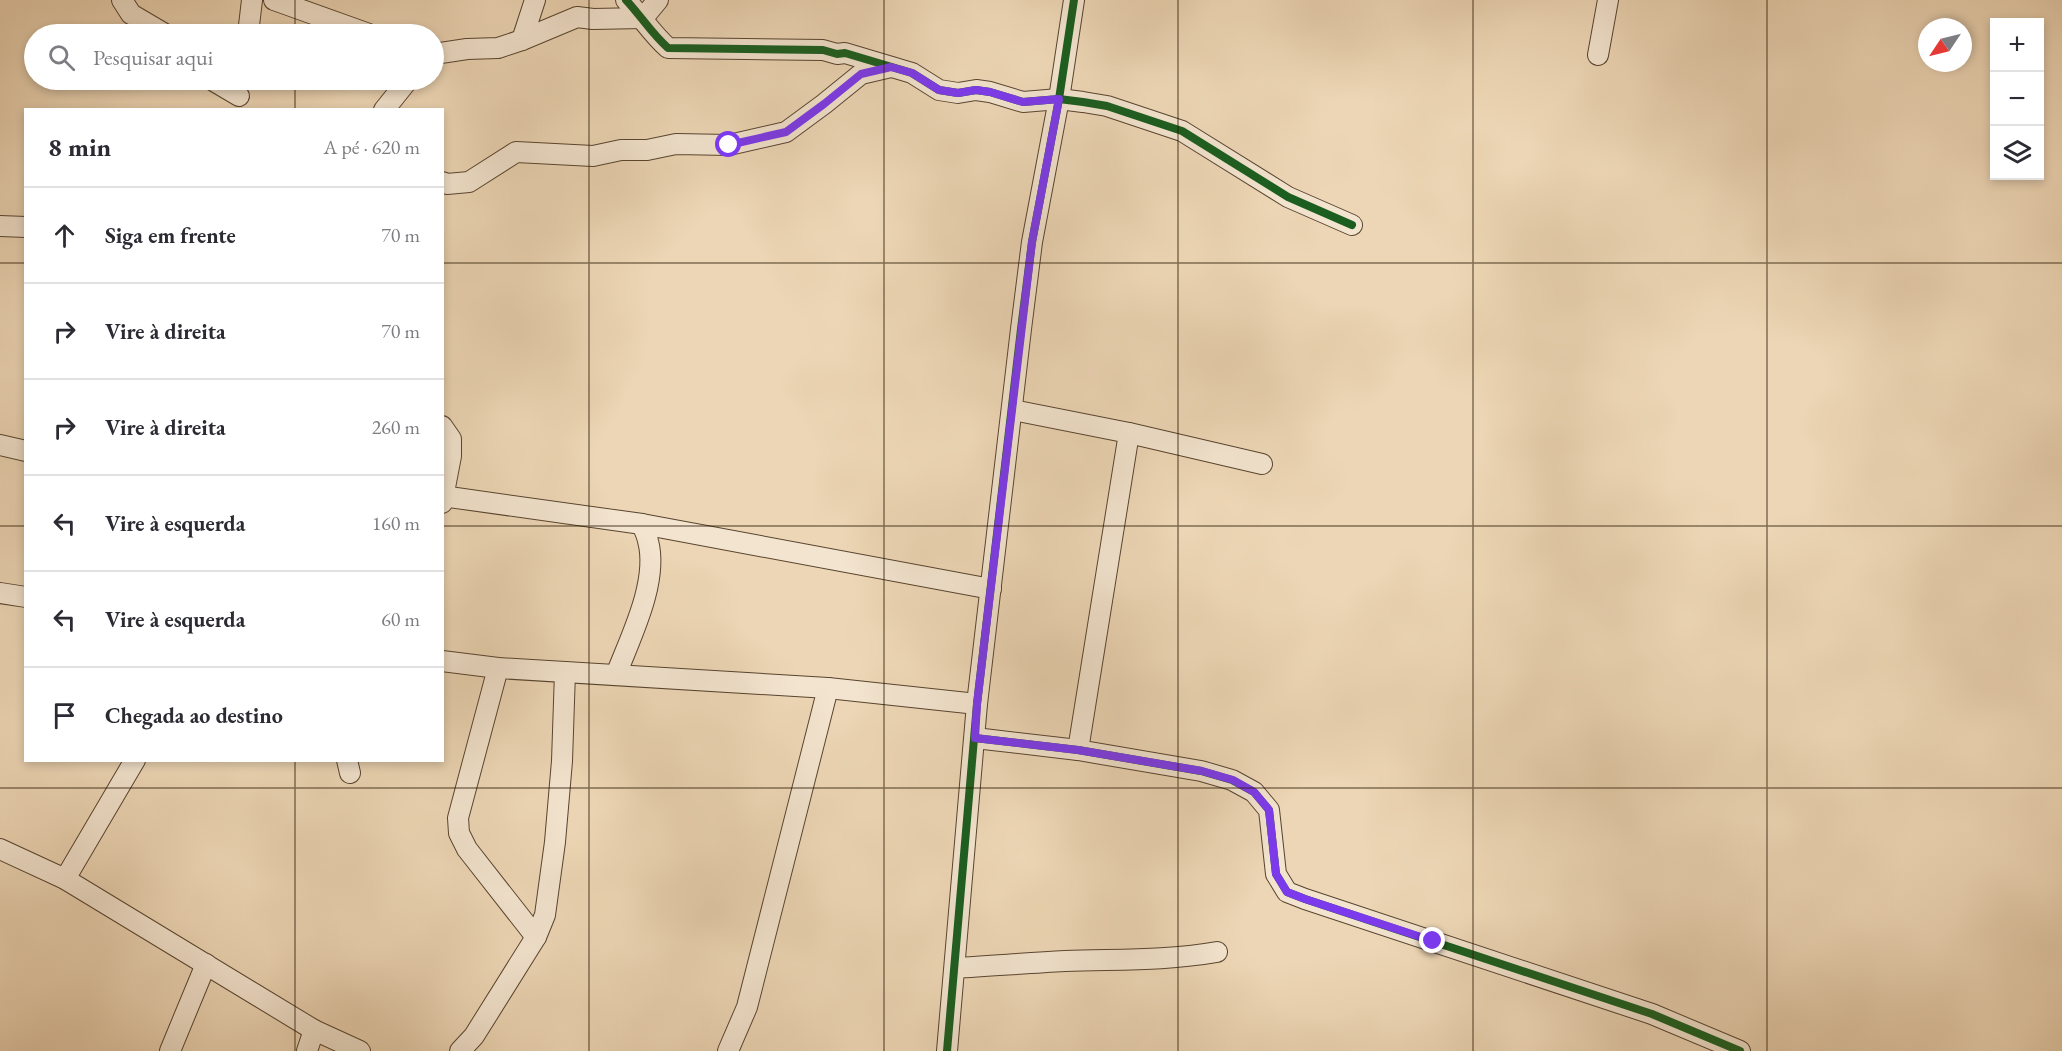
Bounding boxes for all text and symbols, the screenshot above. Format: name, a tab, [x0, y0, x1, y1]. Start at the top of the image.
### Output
north arrow	[1918, 18, 1972, 72]
map controls	[1990, 18, 2044, 180]
button: +	[1990, 18, 2044, 72]
search box	[24, 24, 444, 90]
icon: search	[45, 41, 78, 74]
text: Pesquisar aqui	[93, 43, 213, 72]
button: −	[1990, 72, 2044, 126]
button: layers	[1990, 126, 2044, 180]
text: 8 min	[48, 130, 111, 164]
route start	[715, 131, 741, 157]
text: A pé · 620 m	[324, 134, 420, 160]
icon: ahead	[48, 219, 81, 252]
text: Siga em frente	[105, 221, 236, 250]
text: 70 m	[381, 222, 420, 248]
icon: right	[48, 315, 81, 348]
text: Vire à direita	[105, 317, 226, 346]
text: 70 m	[381, 318, 420, 344]
icon: right	[48, 411, 81, 444]
text: Vire à direita	[105, 413, 226, 442]
text: 260 m	[372, 414, 420, 440]
icon: left	[48, 507, 81, 540]
text: Vire à esquerda	[105, 509, 245, 538]
text: 160 m	[372, 510, 420, 536]
icon: left	[48, 603, 81, 636]
text: Vire à esquerda	[105, 605, 245, 634]
text: 60 m	[381, 606, 420, 632]
icon: arrive	[48, 699, 81, 732]
text: Chegada ao destino	[105, 701, 283, 730]
route end	[1419, 927, 1445, 953]

